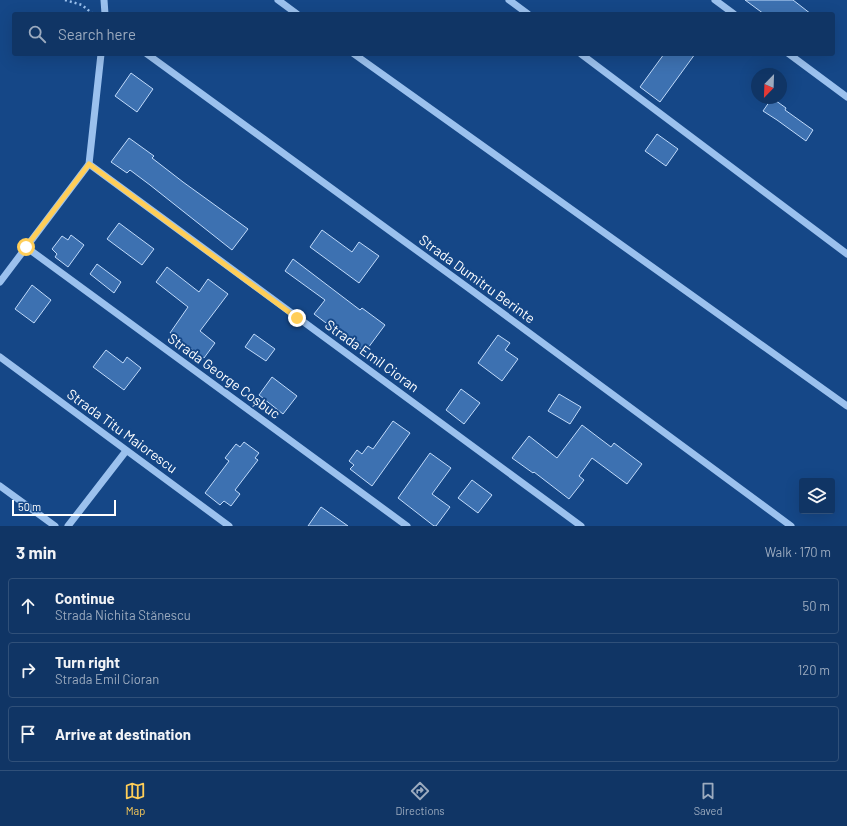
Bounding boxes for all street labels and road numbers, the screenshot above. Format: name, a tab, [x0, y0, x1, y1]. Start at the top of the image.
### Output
street label: Strada Dumitru Berinte	[416, 231, 539, 326]
street label: Strada Emil Cioran	[322, 316, 423, 395]
street label: Strada George Coșbuc	[165, 329, 284, 422]
street label: Strada Titu Maiorescu	[64, 385, 181, 476]

